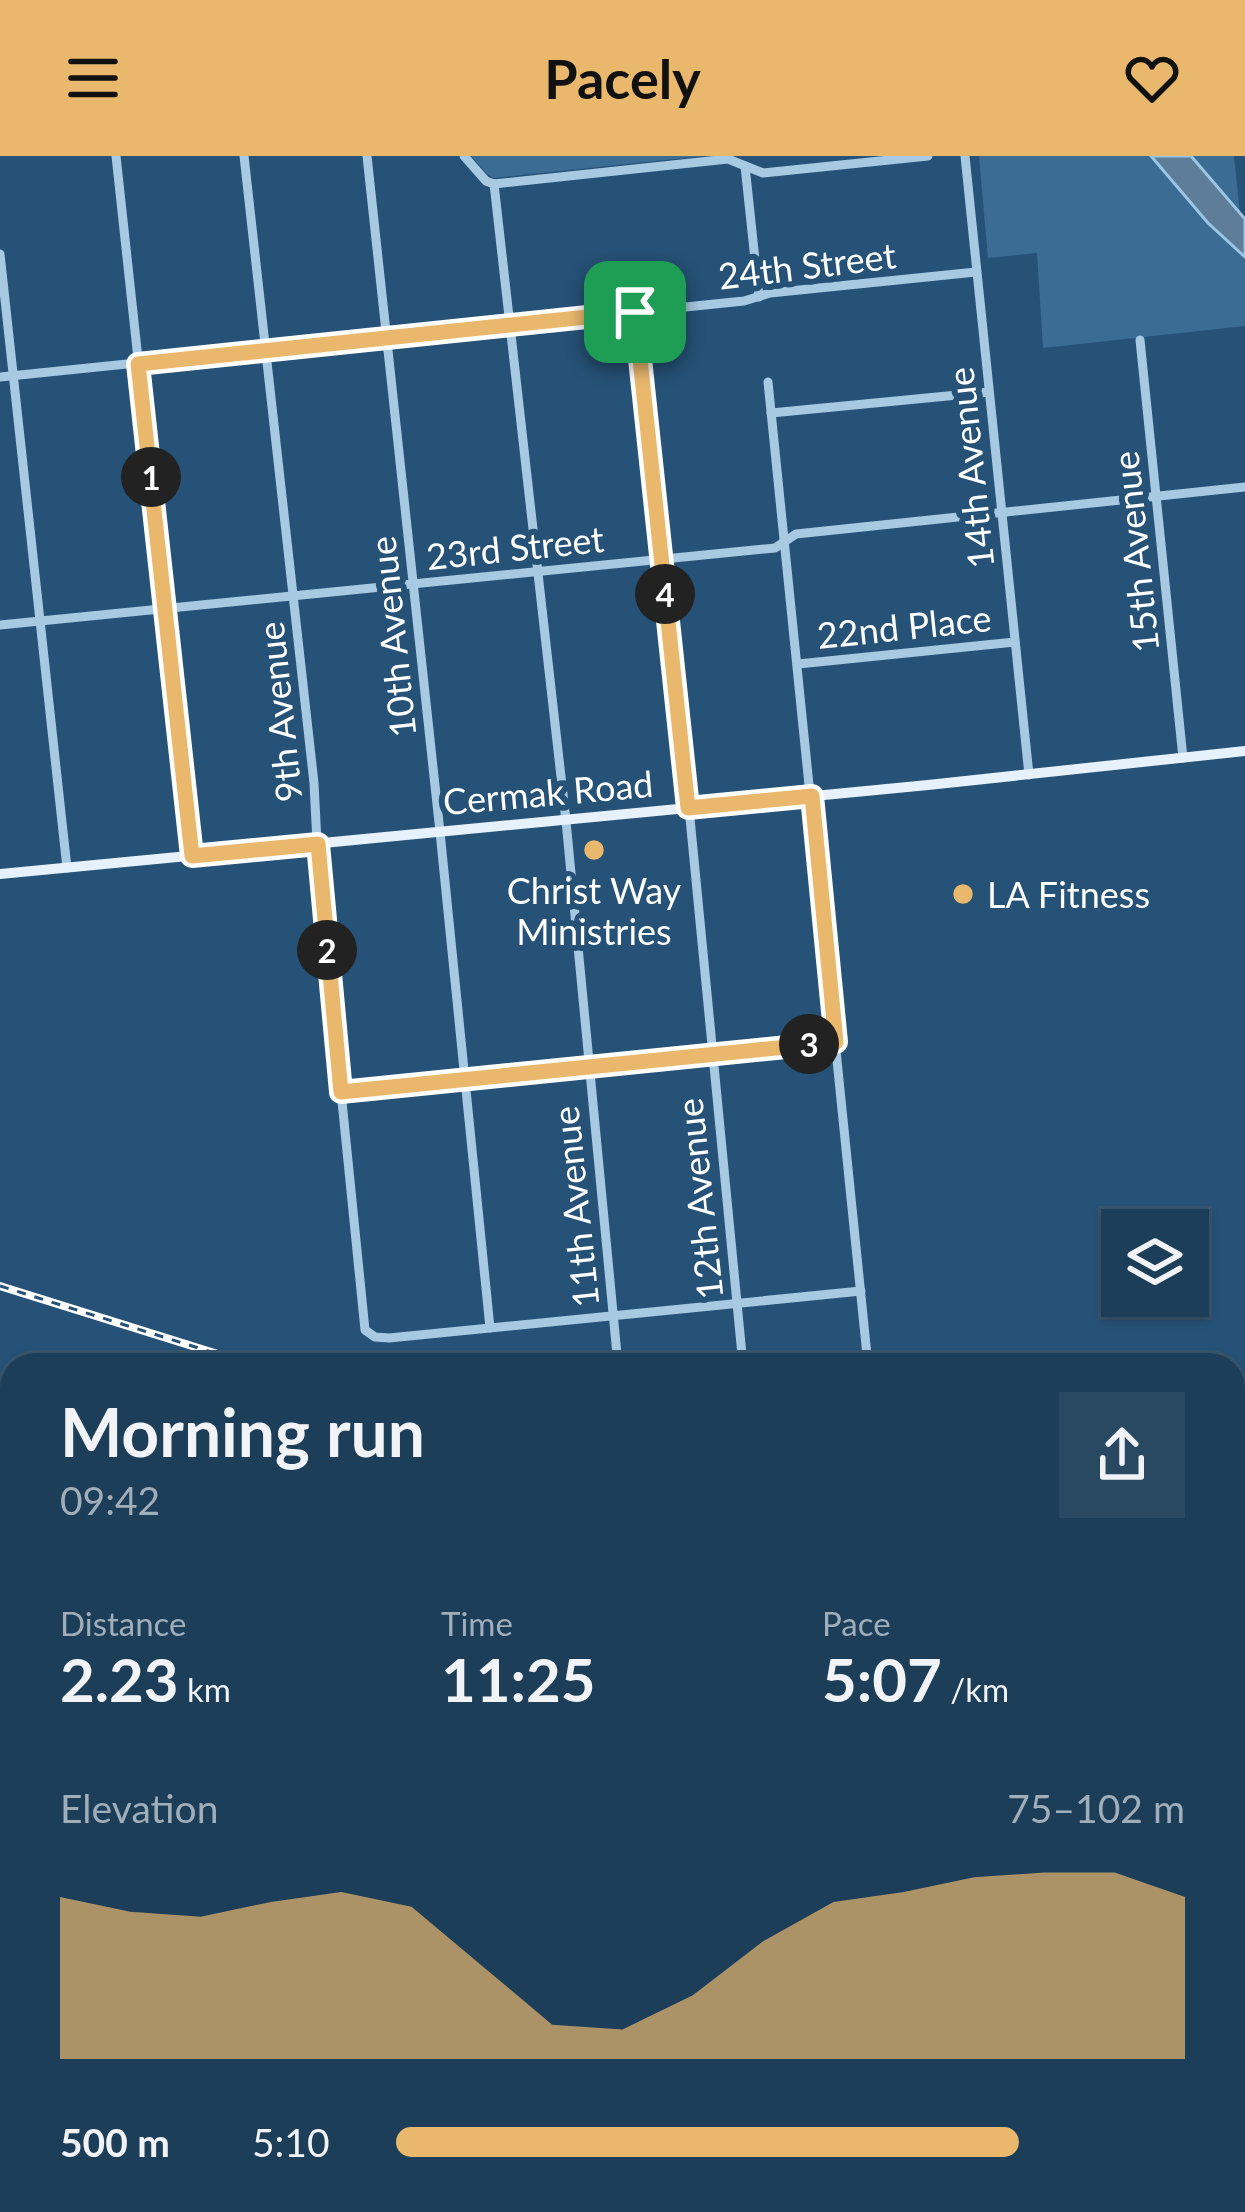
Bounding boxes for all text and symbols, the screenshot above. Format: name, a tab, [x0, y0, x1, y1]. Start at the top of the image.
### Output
icon: menu	[60, 45, 126, 111]
icon: heart	[1119, 45, 1185, 111]
text: Pacely	[544, 46, 701, 111]
street label: 24th Street	[716, 232, 898, 298]
pin	[584, 261, 686, 363]
icon: arrive	[602, 279, 668, 345]
street label: 14th Avenue	[938, 365, 1002, 571]
pin: 1	[121, 447, 181, 507]
street label: 15th Avenue	[1103, 449, 1167, 655]
text: 1	[141, 457, 161, 497]
street label: 23rd Street	[424, 516, 606, 578]
street label: 10th Avenue	[360, 534, 424, 740]
pin: 4	[635, 564, 695, 624]
text: 4	[655, 574, 675, 614]
street label: 22nd Place	[815, 595, 993, 657]
street label: 9th Avenue	[248, 620, 310, 804]
street label: Cermak Road	[441, 761, 655, 823]
marker: Christ Way Ministries	[581, 837, 607, 863]
place label: Christ Way Ministries	[507, 868, 682, 953]
place label: LA Fitness	[987, 872, 1150, 916]
marker: LA Fitness	[950, 881, 976, 907]
pin: 2	[297, 920, 357, 980]
text: 2	[317, 930, 337, 970]
pin: 3	[779, 1014, 839, 1074]
text: 3	[799, 1024, 819, 1064]
street label: 12th Avenue	[667, 1096, 731, 1302]
street label: 11th Avenue	[543, 1104, 607, 1310]
map controls	[1101, 1209, 1209, 1317]
button: layers	[1101, 1209, 1209, 1317]
text: Morning run	[60, 1392, 425, 1471]
button: share	[1059, 1392, 1185, 1518]
text: 09:42	[60, 1477, 160, 1523]
text: Distance	[60, 1603, 187, 1643]
text: Time	[441, 1603, 513, 1643]
text: Pace	[822, 1603, 891, 1643]
text: 2.23	[60, 1643, 179, 1715]
text: 11:25	[441, 1643, 596, 1715]
text: 5:07	[822, 1643, 942, 1715]
text: km	[179, 1669, 231, 1709]
text: /km	[942, 1669, 1009, 1709]
text: Elevation	[60, 1785, 218, 1831]
text: 75–102 m	[1007, 1785, 1185, 1831]
text: 500 m	[60, 2119, 170, 2165]
text: 5:10	[252, 2119, 330, 2165]

